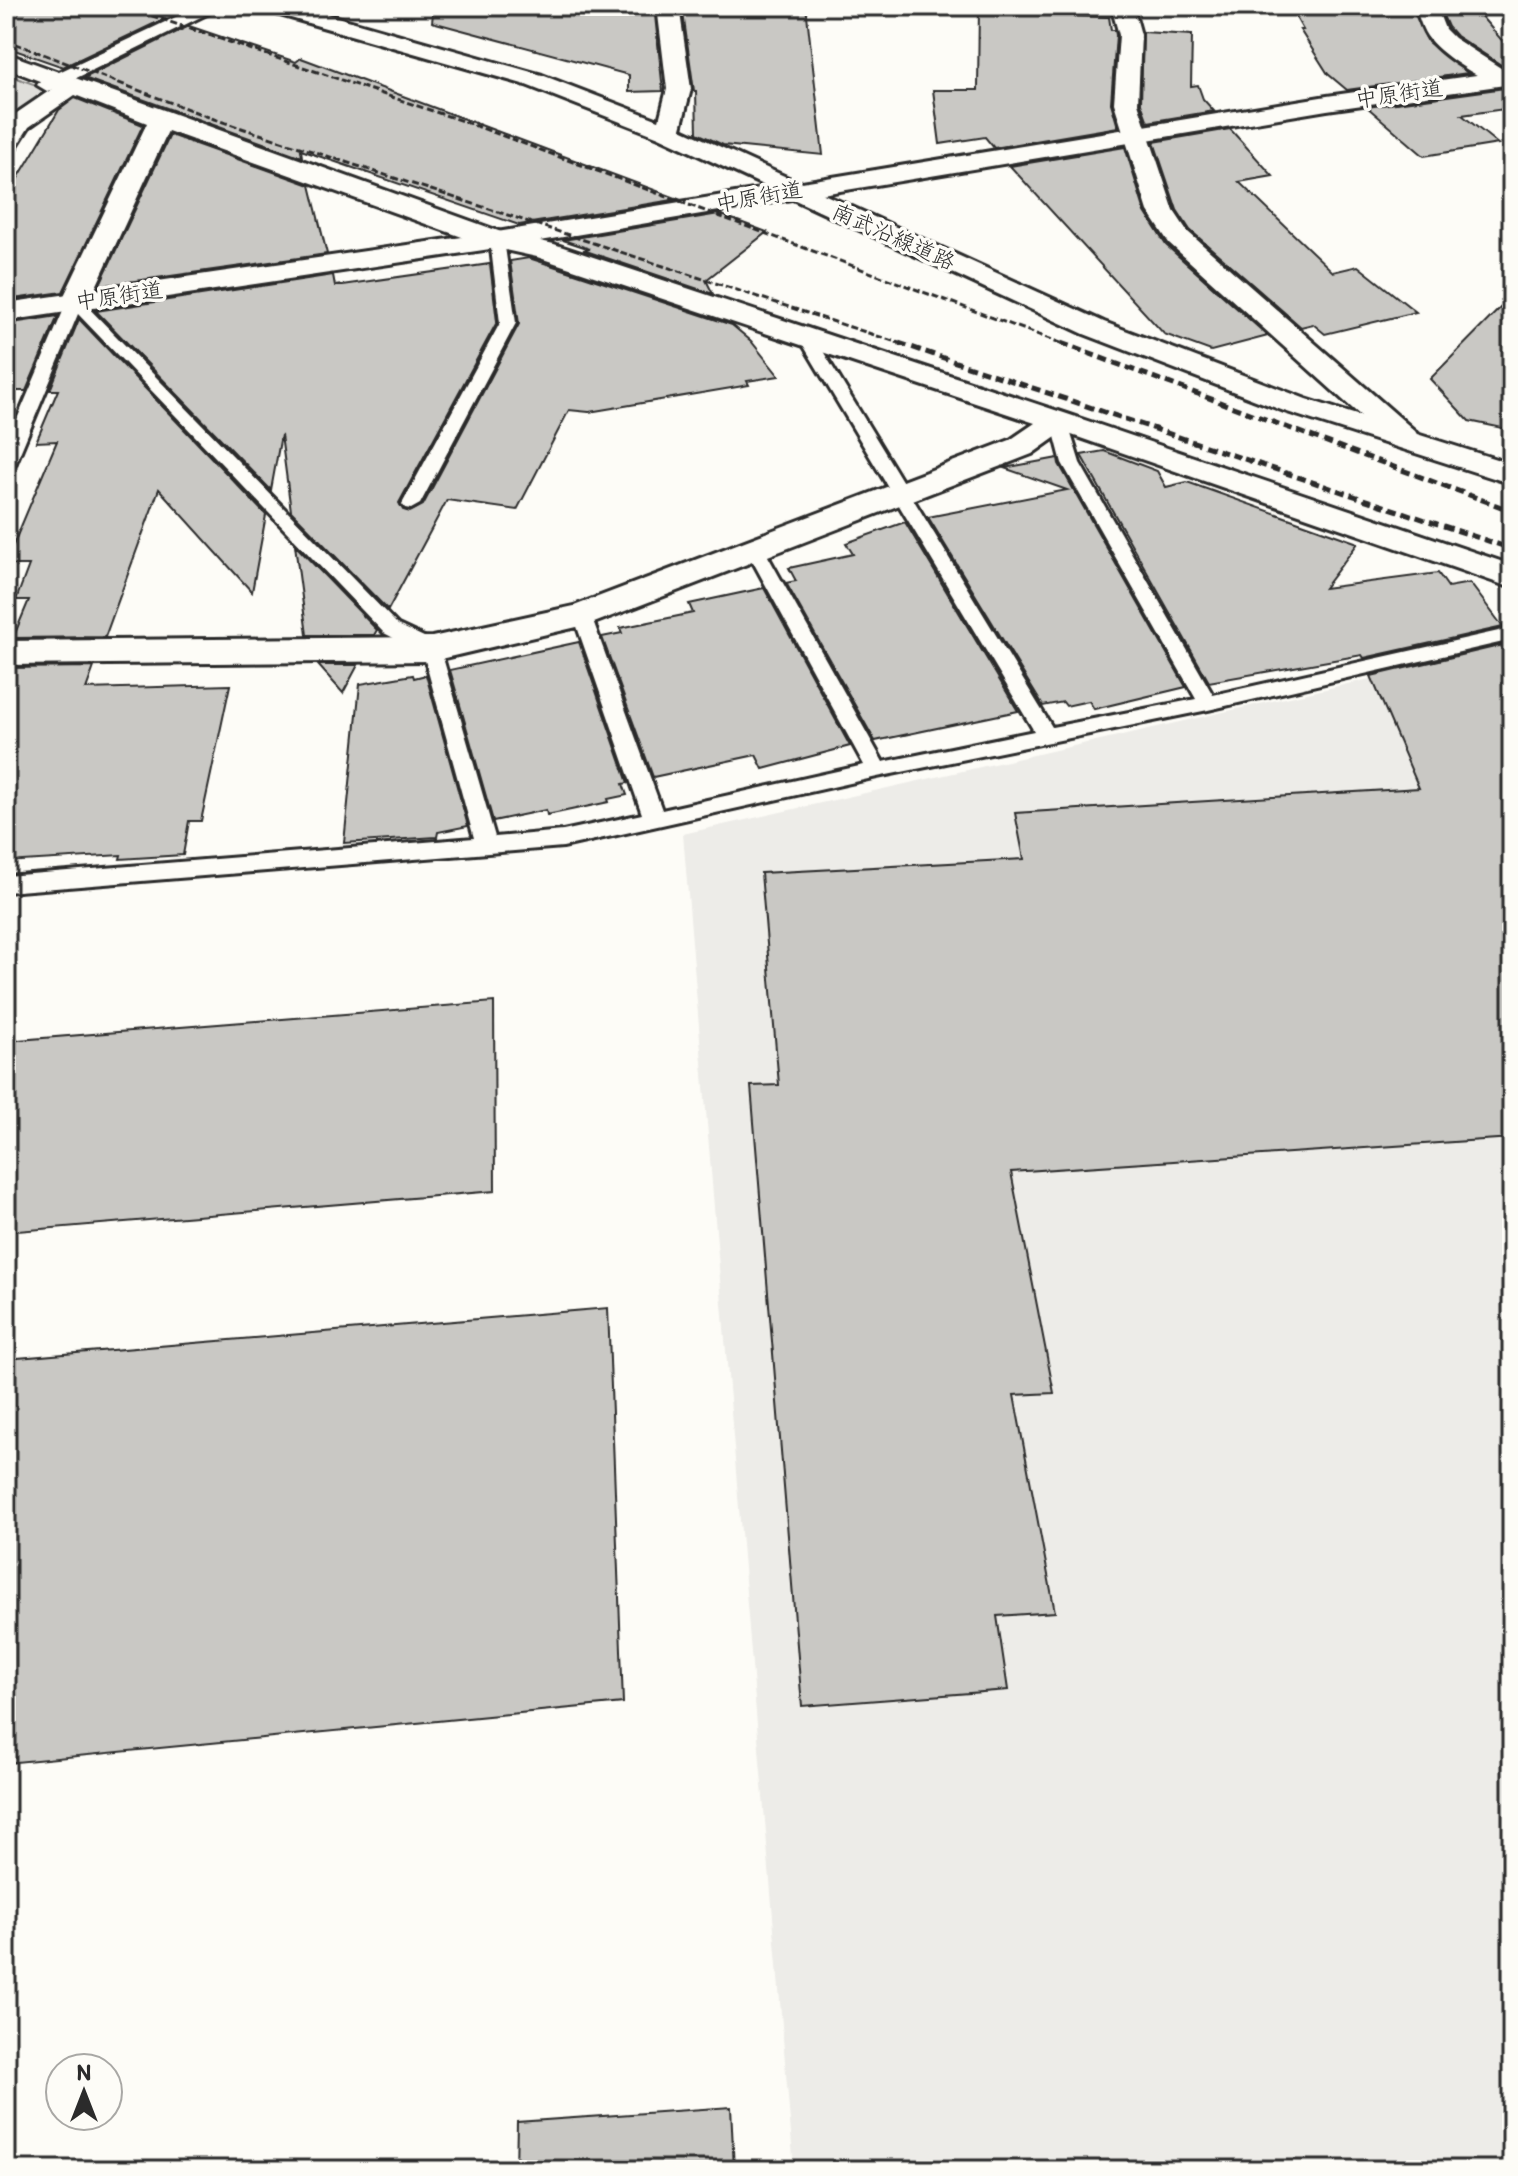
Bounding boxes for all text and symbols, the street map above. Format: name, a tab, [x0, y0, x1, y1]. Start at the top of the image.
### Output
street label: 中原街道	[1354, 74, 1445, 113]
street label: 中原街道	[713, 176, 805, 217]
street label: 南武沿線道路	[828, 197, 960, 276]
street label: 中原街道	[74, 276, 165, 315]
north arrow	[44, 2052, 124, 2132]
text: N	[77, 2059, 91, 2086]

